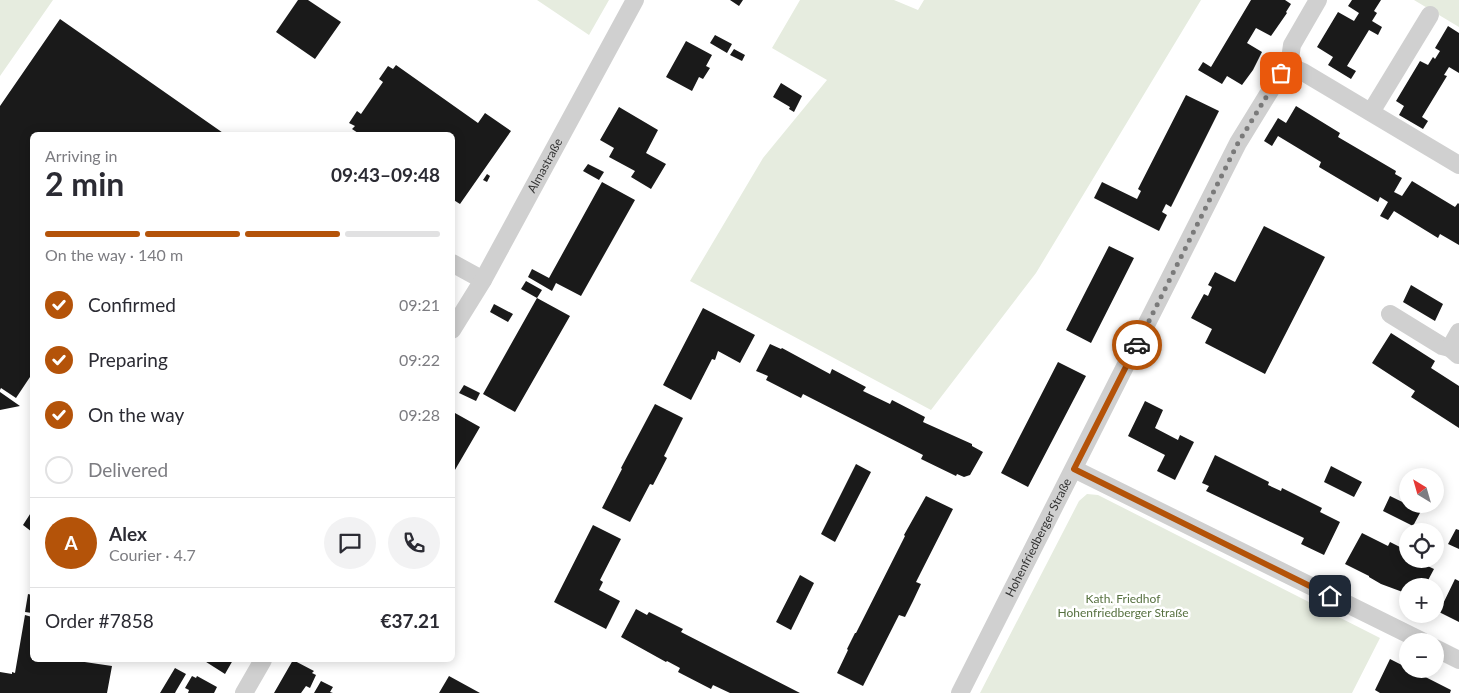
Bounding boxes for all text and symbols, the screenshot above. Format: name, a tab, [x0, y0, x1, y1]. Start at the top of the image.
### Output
pin	[1260, 52, 1302, 94]
icon: bag	[1267, 59, 1295, 87]
street label: Almastraße	[524, 135, 566, 195]
text: Arriving in	[45, 146, 118, 165]
text: 09:43–09:48	[331, 163, 440, 186]
text: 2 min	[45, 164, 124, 203]
text: On the way · 140 m	[45, 245, 183, 264]
icon: check	[45, 291, 73, 319]
text: Confirmed	[88, 293, 176, 316]
text: 09:21	[399, 295, 440, 314]
courier	[1112, 320, 1162, 370]
icon: car	[1123, 331, 1151, 359]
icon: check	[45, 346, 73, 374]
text: Preparing	[88, 348, 168, 371]
text: 09:22	[399, 350, 440, 369]
icon: check	[45, 401, 73, 429]
text: On the way	[88, 403, 184, 426]
text: 09:28	[399, 405, 440, 424]
text: Delivered	[88, 458, 168, 481]
north arrow	[1399, 468, 1444, 512]
map controls	[1399, 468, 1444, 678]
street label: Hohenfriedberger Straße	[1002, 476, 1074, 599]
button: chat	[324, 517, 376, 569]
button: phone	[388, 517, 440, 569]
text: Alex	[109, 522, 147, 545]
button: locate	[1399, 523, 1444, 568]
text: A	[64, 531, 78, 554]
text: Courier · 4.7	[109, 545, 196, 564]
pin	[1309, 575, 1351, 617]
button: +	[1399, 578, 1444, 623]
icon: home	[1316, 582, 1344, 610]
park label: Kath. Friedhof Hohenfriedberger Straße	[1058, 591, 1188, 620]
text: Order #7858	[45, 609, 154, 632]
text: €37.21	[380, 609, 440, 632]
button: −	[1399, 633, 1444, 678]

